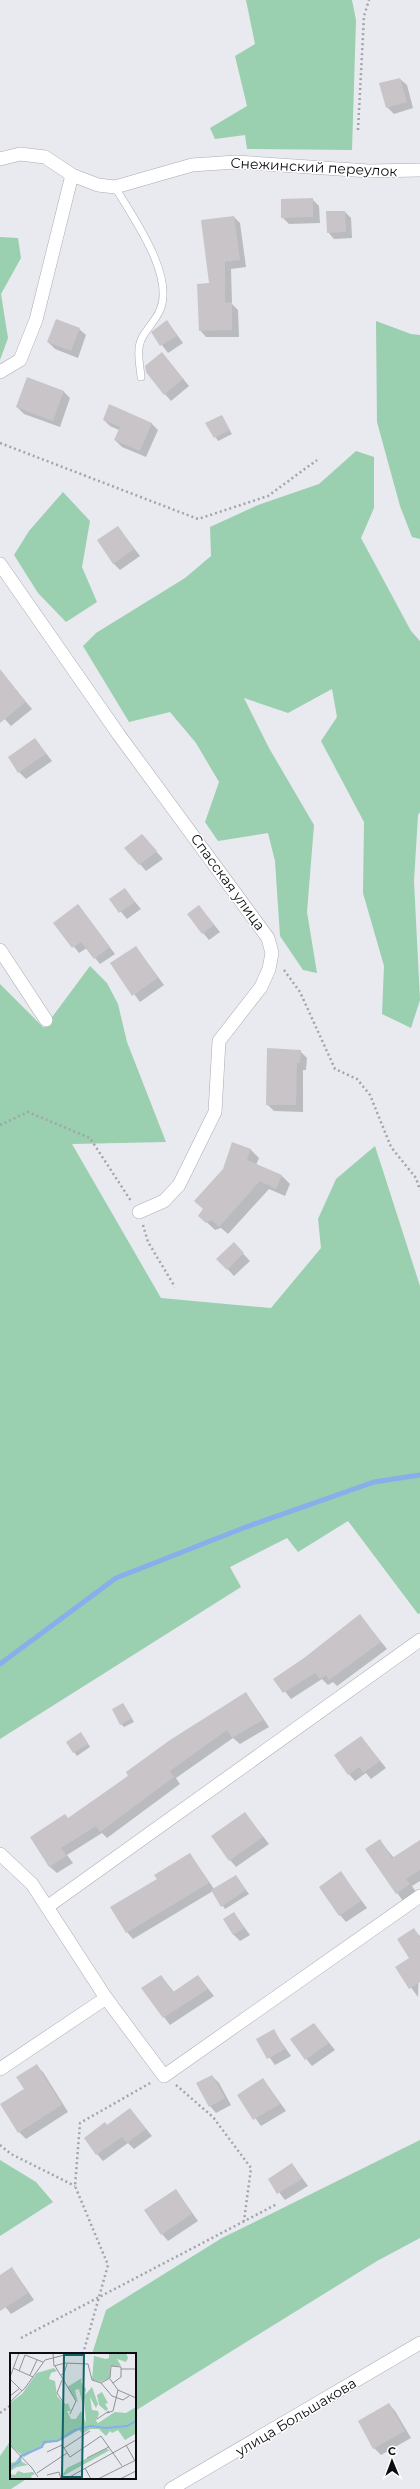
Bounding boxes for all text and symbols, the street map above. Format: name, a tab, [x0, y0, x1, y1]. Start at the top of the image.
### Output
street label: Снежинский переулок	[230, 154, 398, 180]
street label: Спасская улица	[187, 830, 269, 934]
inset map	[10, 2353, 136, 2479]
street label: улица Большакова	[231, 2374, 360, 2461]
north arrow	[372, 2441, 412, 2481]
text: С	[388, 2444, 396, 2458]

